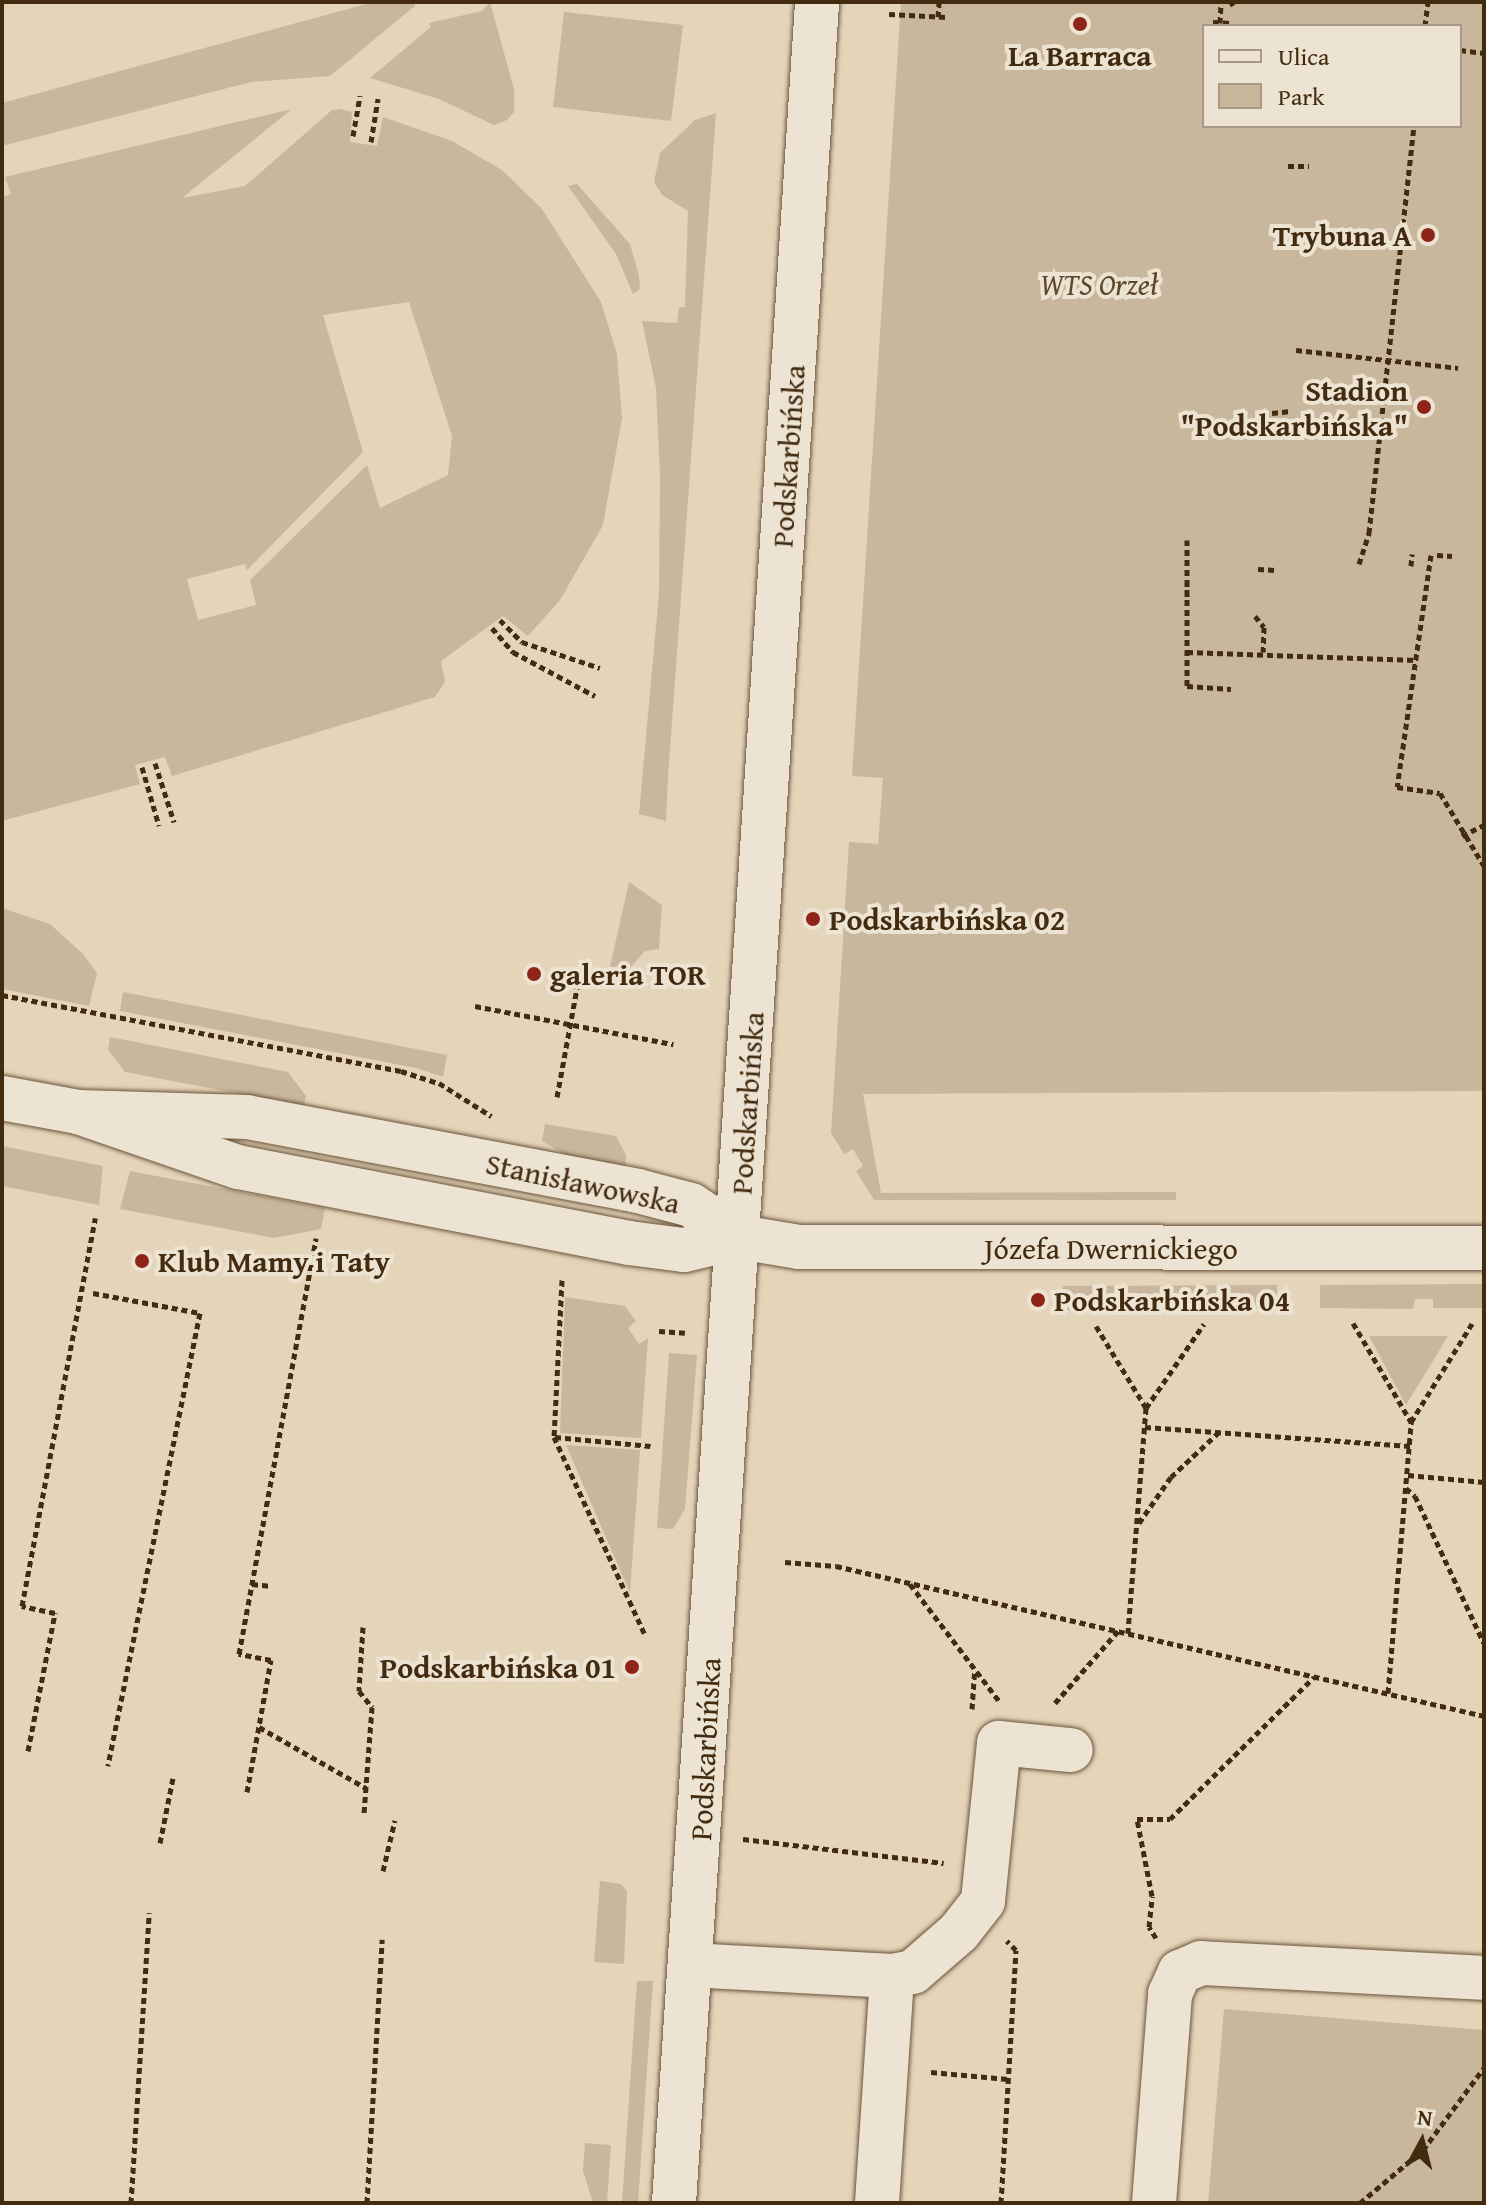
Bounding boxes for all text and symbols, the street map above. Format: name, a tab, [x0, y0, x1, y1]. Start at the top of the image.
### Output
marker: La Barraca	[1071, 15, 1089, 33]
legend	[1202, 24, 1462, 128]
place label: La Barraca	[1008, 37, 1152, 73]
text: Ulica	[1278, 39, 1329, 74]
text: Park	[1278, 79, 1324, 114]
place label: Trybuna A	[1273, 217, 1412, 253]
marker: Trybuna A	[1419, 226, 1437, 244]
park label: WTS Orzeł	[1040, 266, 1158, 302]
street label: Podskarbińska	[764, 363, 812, 549]
place label: Stadion "Podskarbińska"	[1181, 372, 1408, 442]
marker: Stadion "Podskarbińska"	[1415, 398, 1433, 416]
place label: Podskarbińska 02	[829, 901, 1065, 937]
marker: Podskarbińska 02	[804, 910, 822, 928]
place label: galeria TOR	[550, 956, 705, 992]
marker: galeria TOR	[525, 965, 543, 983]
street label: Podskarbińska	[723, 1010, 771, 1196]
street label: Stanisławowska	[483, 1145, 683, 1221]
street label: Józefa Dwernickiego	[984, 1230, 1238, 1266]
place label: Klub Mamy i Taty	[158, 1243, 390, 1279]
marker: Klub Mamy i Taty	[133, 1252, 151, 1270]
place label: Podskarbińska 04	[1054, 1282, 1290, 1318]
marker: Podskarbińska 04	[1029, 1291, 1047, 1309]
place label: Podskarbińska 01	[380, 1649, 616, 1685]
street label: Podskarbińska	[682, 1657, 728, 1841]
marker: Podskarbińska 01	[623, 1658, 641, 1676]
text: N	[1416, 2100, 1434, 2134]
north arrow	[1382, 2101, 1462, 2181]

